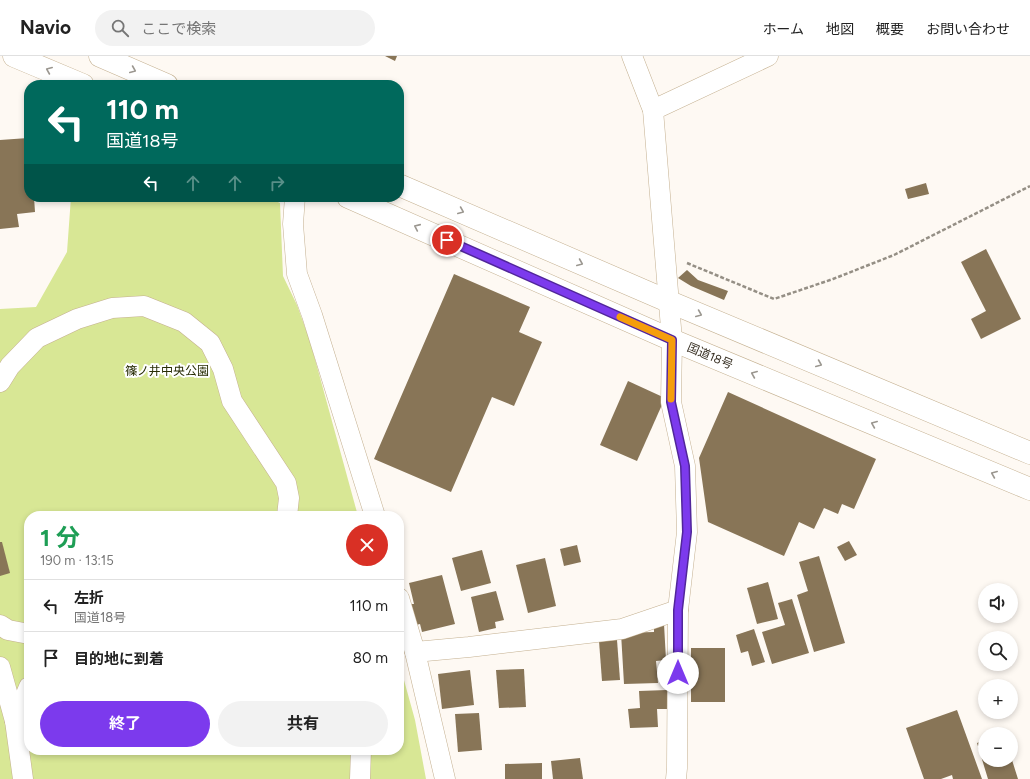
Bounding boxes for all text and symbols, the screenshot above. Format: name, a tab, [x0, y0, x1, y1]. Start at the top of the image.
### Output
search box	[95, 10, 375, 46]
text: Navio	[20, 16, 71, 39]
icon: search	[109, 17, 131, 39]
text: ここで検索	[141, 20, 216, 38]
text: ホーム	[762, 21, 804, 38]
text: 地図	[826, 21, 854, 38]
text: 概要	[876, 21, 904, 38]
text: お問い合わせ	[926, 21, 1010, 38]
one-way arrow	[130, 66, 137, 74]
one-way arrow	[45, 67, 52, 75]
text: 110 m	[106, 92, 179, 126]
icon: left	[40, 96, 92, 148]
text: 国道18号	[106, 130, 179, 152]
icon: left	[140, 172, 162, 194]
icon: ahead	[182, 172, 204, 194]
icon: ahead	[224, 172, 246, 194]
icon: right	[266, 172, 288, 194]
one-way arrow	[457, 207, 464, 215]
pin	[430, 223, 464, 257]
one-way arrow	[413, 224, 421, 232]
icon: arrive	[436, 229, 458, 251]
one-way arrow	[576, 258, 583, 266]
one-way arrow	[695, 309, 703, 317]
street label: 国道18号	[685, 340, 735, 372]
one-way arrow	[816, 360, 823, 368]
park label: 篠ノ井中央公園	[125, 364, 209, 378]
one-way arrow	[751, 371, 759, 379]
one-way arrow	[871, 421, 878, 429]
one-way arrow	[991, 471, 998, 479]
text: 1 分	[40, 523, 80, 552]
button: close	[346, 524, 388, 566]
text: 190 m · 13:15	[40, 553, 114, 568]
map controls	[978, 583, 1018, 767]
button: sound	[978, 583, 1018, 623]
text: 左折	[74, 589, 104, 607]
icon: left	[40, 595, 62, 617]
text: 110 m	[350, 597, 388, 615]
text: 国道18号	[74, 610, 126, 625]
button: search	[978, 631, 1018, 671]
icon: arrive	[40, 647, 62, 669]
text: 80 m	[353, 649, 388, 667]
text: 目的地に到着	[74, 650, 164, 668]
position arrow	[657, 652, 699, 694]
button: +	[978, 679, 1018, 719]
button: 終了	[40, 701, 210, 747]
button: 共有	[218, 701, 388, 747]
button: −	[978, 727, 1018, 767]

